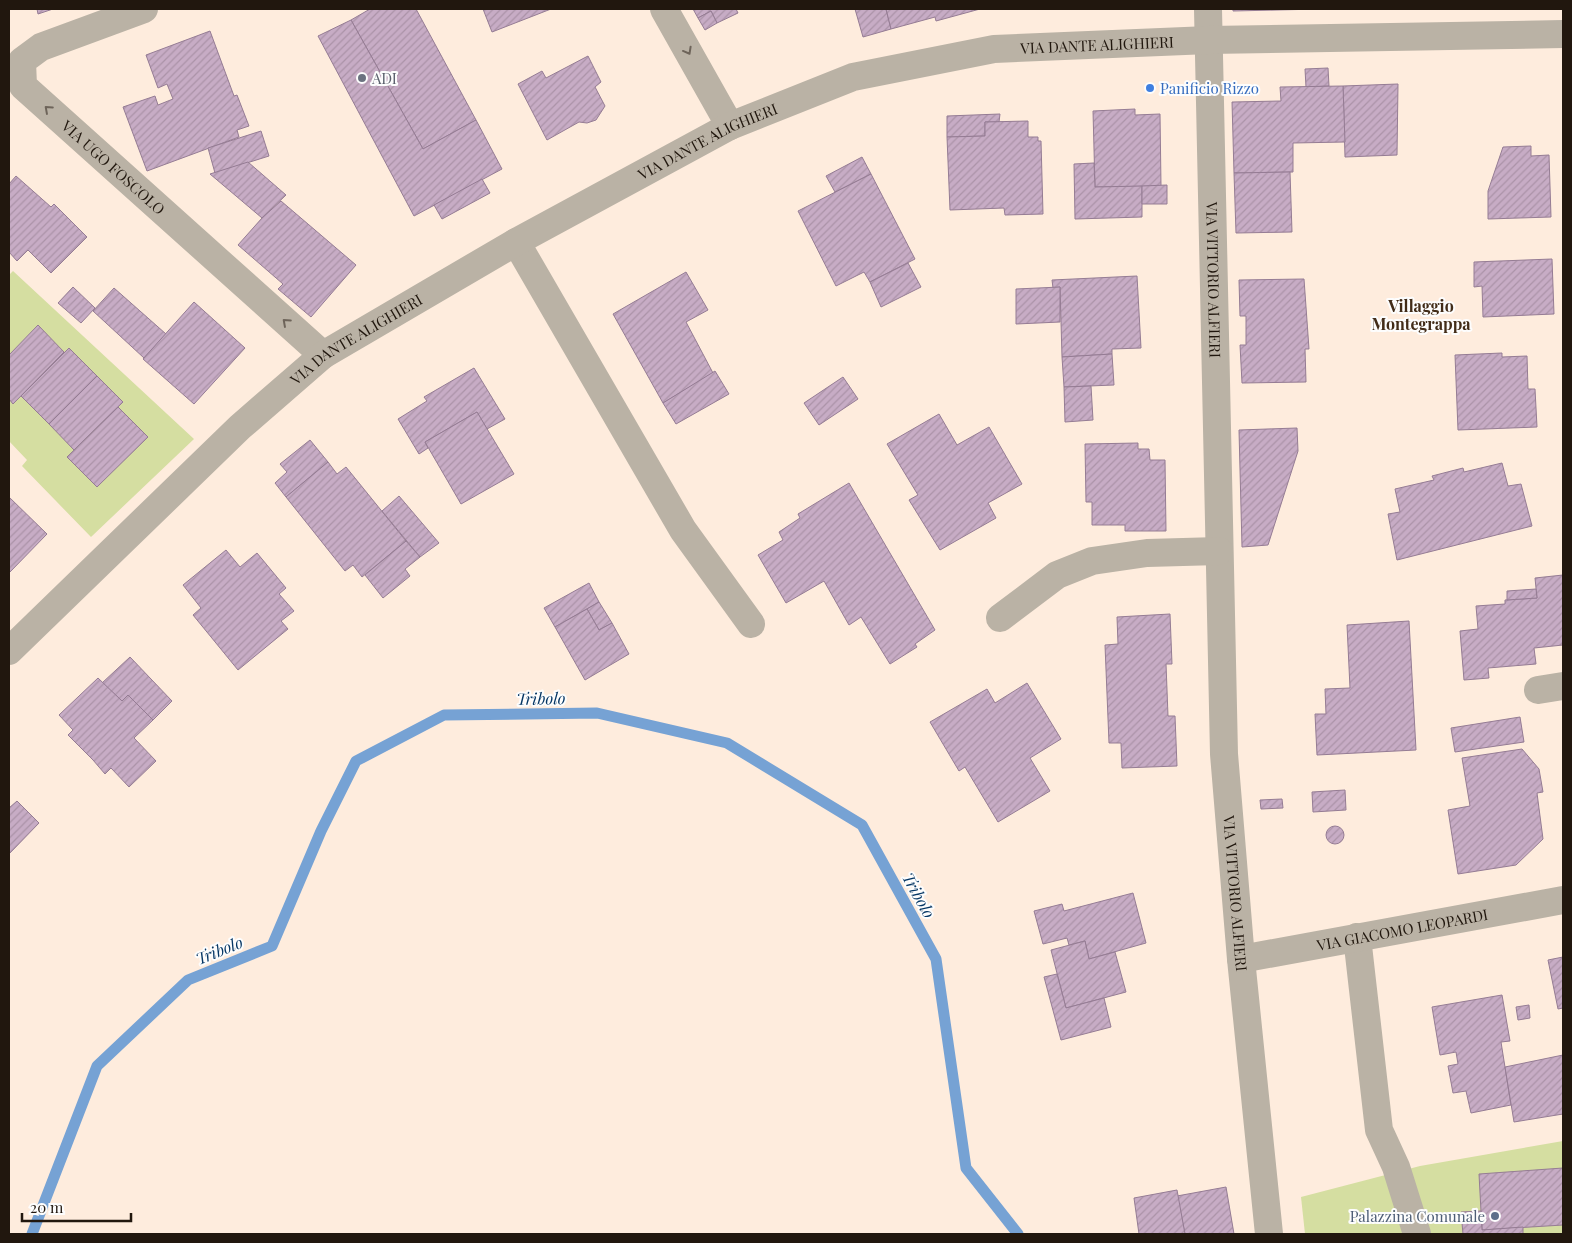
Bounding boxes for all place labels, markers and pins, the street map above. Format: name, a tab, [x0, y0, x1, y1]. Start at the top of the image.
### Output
place label: ADI	[371, 68, 397, 88]
marker: ADI	[356, 72, 368, 84]
place label: Panificio Rizzo	[1160, 78, 1259, 98]
marker: Panificio Rizzo	[1144, 82, 1156, 94]
place label: Palazzina Comunale	[1350, 1206, 1485, 1226]
marker: Palazzina Comunale	[1489, 1210, 1501, 1222]

